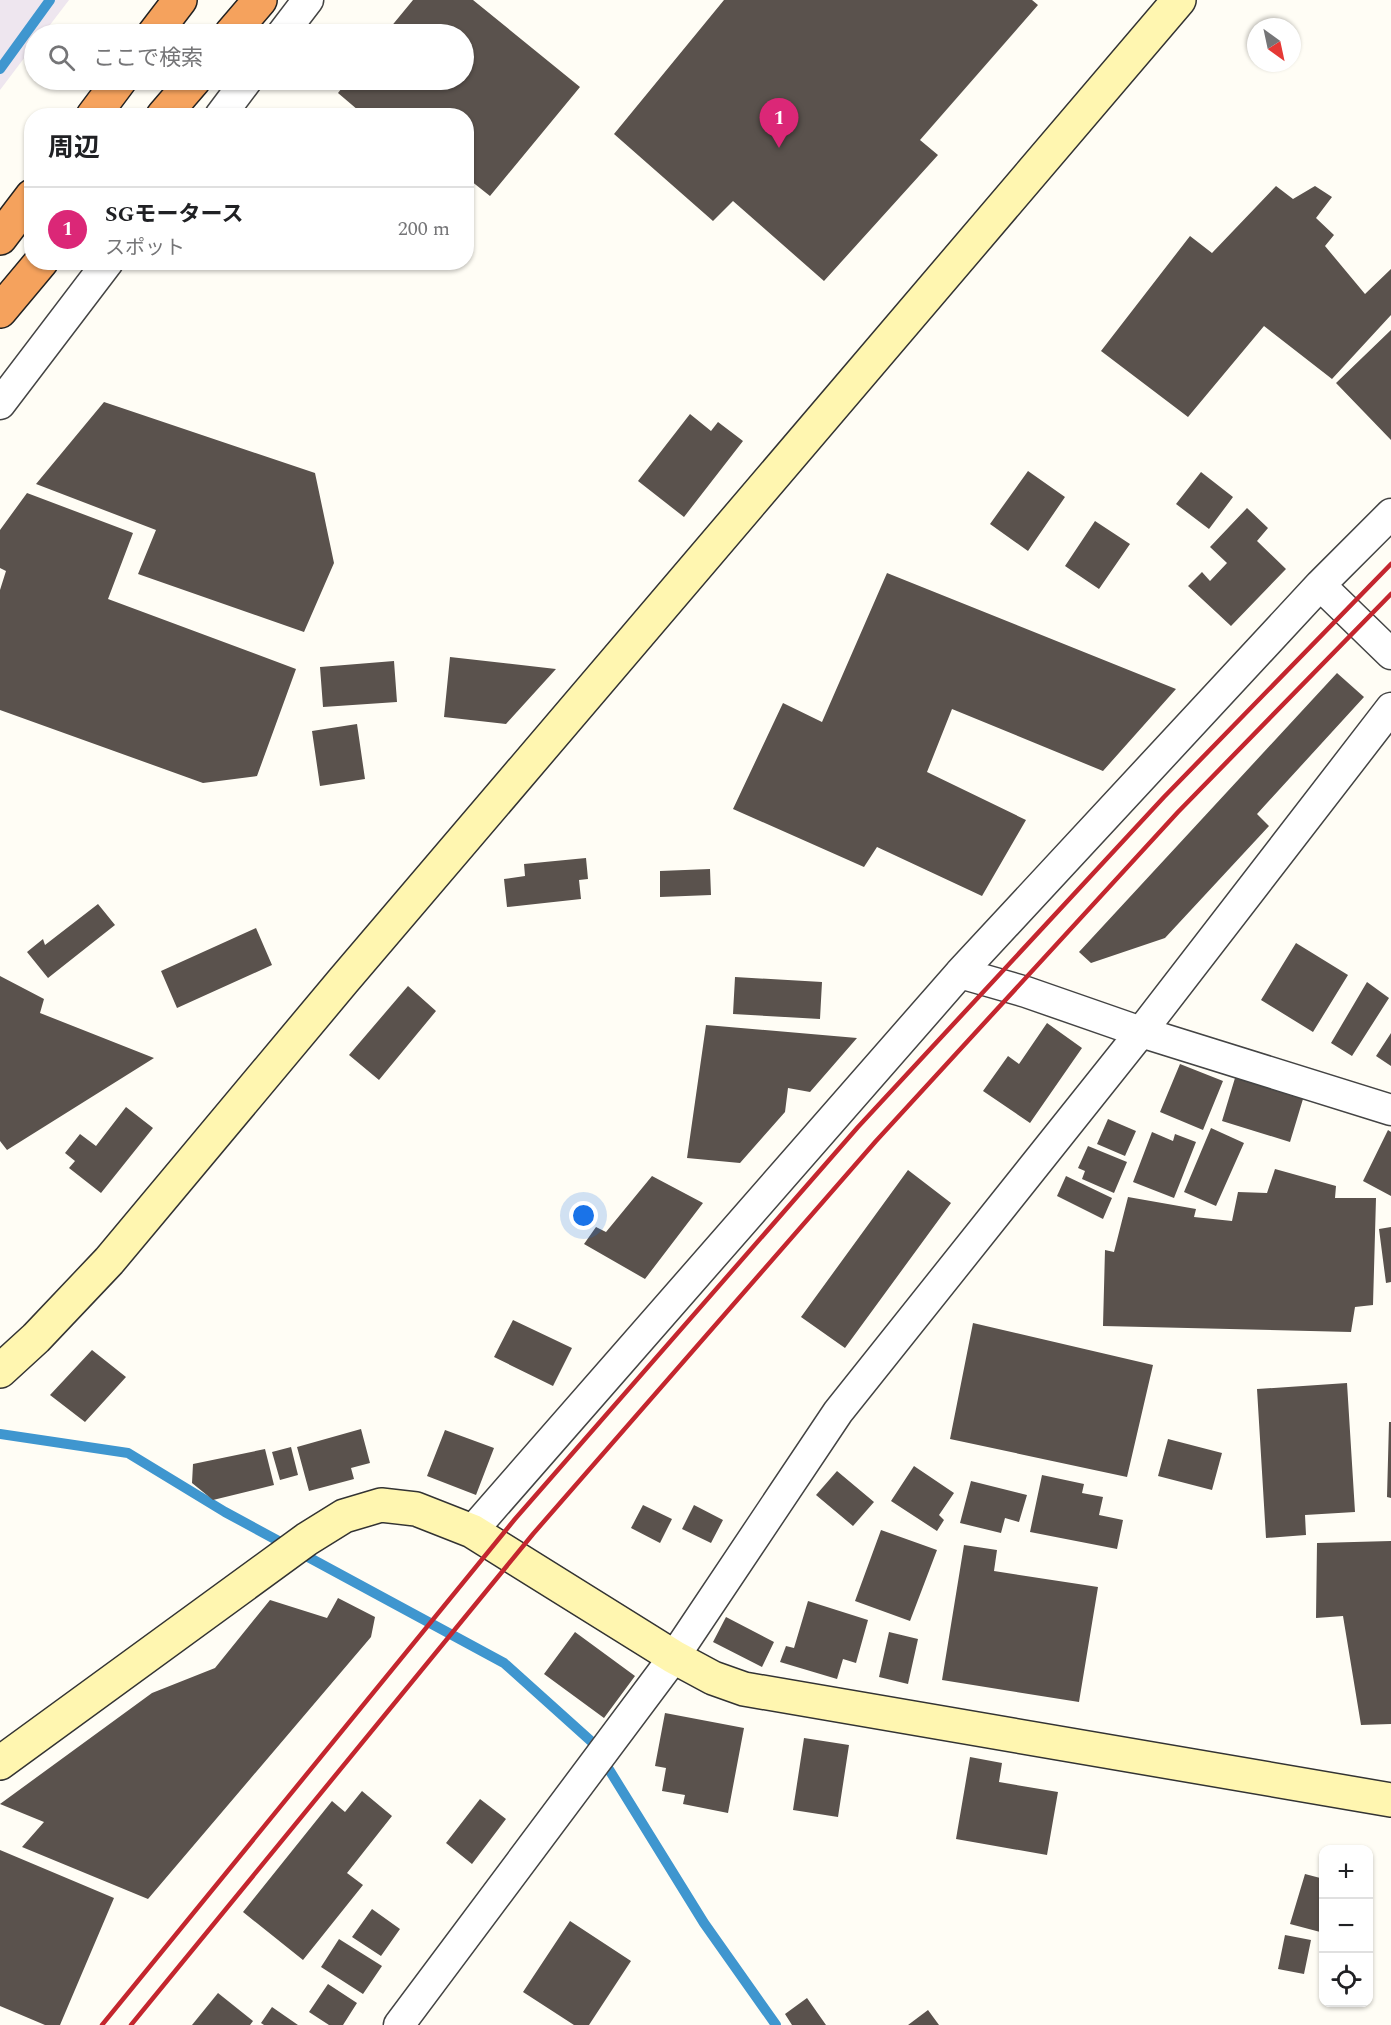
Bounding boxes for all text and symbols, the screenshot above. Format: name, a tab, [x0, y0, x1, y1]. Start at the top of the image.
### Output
north arrow	[1247, 18, 1301, 72]
search box	[24, 24, 474, 90]
icon: search	[45, 41, 78, 74]
text: ここで検索	[93, 42, 203, 75]
pin: 1	[760, 98, 798, 148]
text: 周辺	[48, 128, 100, 168]
text: SGモータース	[105, 198, 243, 231]
text: 1	[62, 214, 73, 244]
text: 200 m	[398, 214, 450, 244]
text: スポット	[105, 233, 185, 263]
your location	[569, 1201, 598, 1230]
map controls	[1319, 1845, 1373, 2007]
button: +	[1319, 1845, 1373, 1899]
button: −	[1319, 1899, 1373, 1953]
button: locate	[1319, 1953, 1373, 2007]

